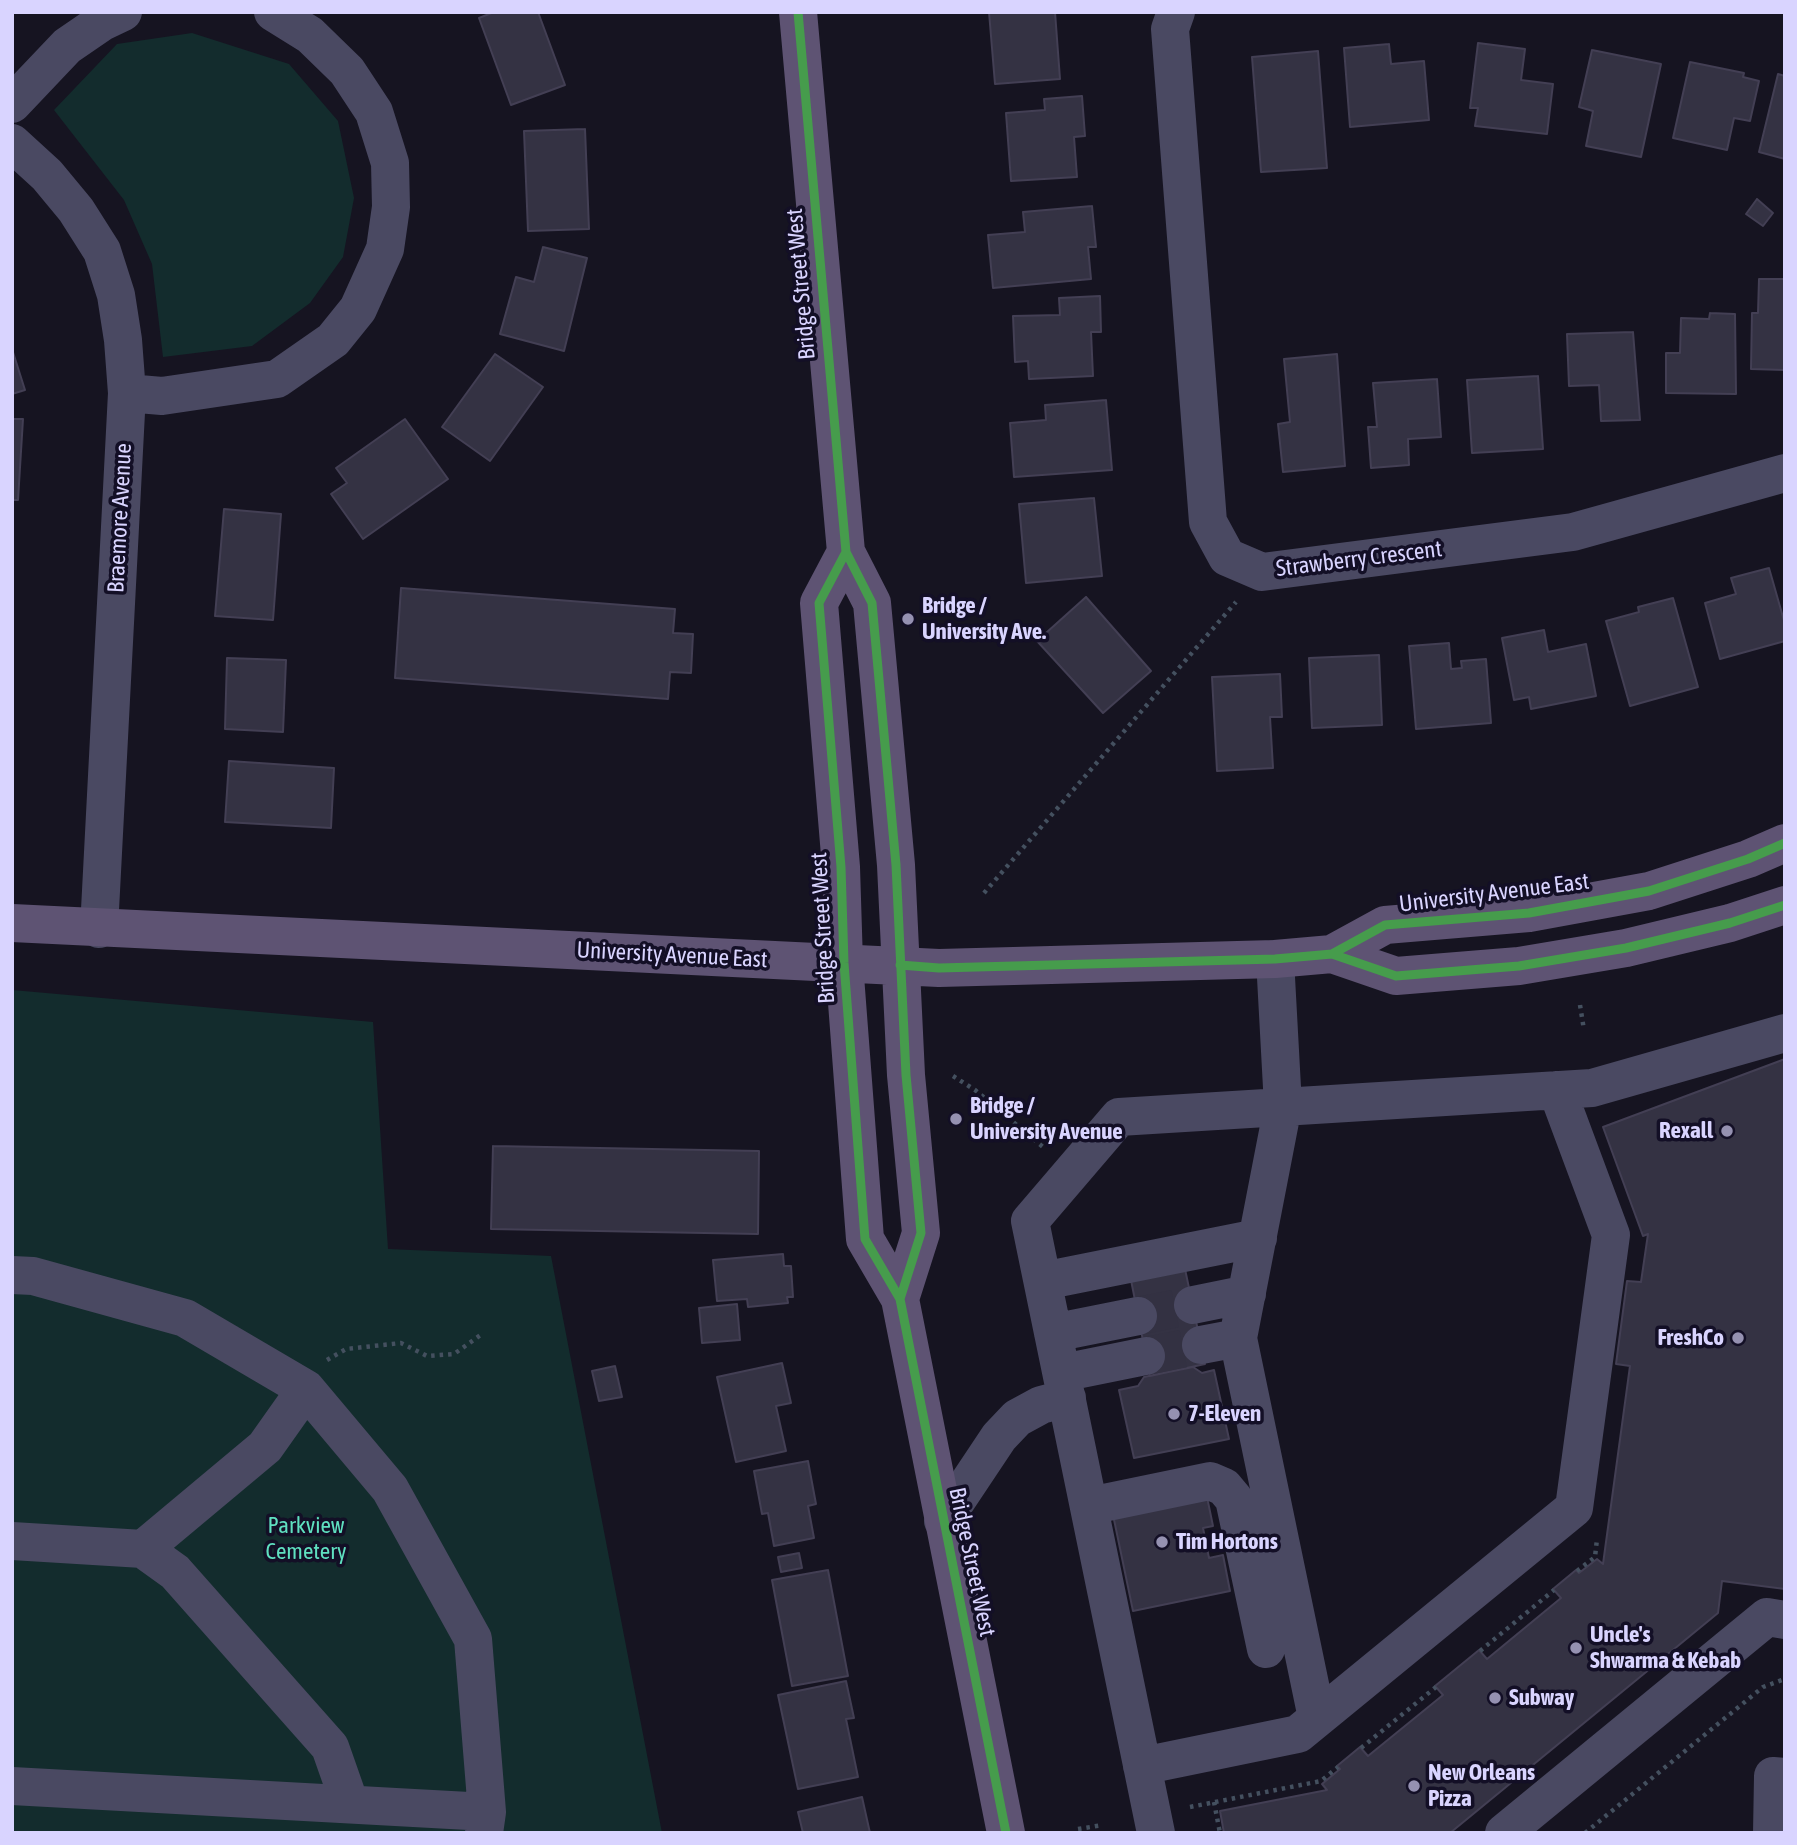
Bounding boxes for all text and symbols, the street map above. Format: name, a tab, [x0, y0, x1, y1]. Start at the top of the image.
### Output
street label: Bridge Street West	[781, 207, 821, 361]
street label: Braemore Avenue	[102, 442, 138, 594]
street label: Strawberry Crescent	[1274, 535, 1444, 583]
place label: Bridge / University Ave.	[922, 592, 1046, 646]
marker: Bridge / University Ave.	[900, 611, 916, 627]
street label: Bridge Street West	[805, 852, 841, 1004]
street label: University Avenue East	[1397, 868, 1591, 918]
street label: University Avenue East	[576, 936, 768, 974]
place label: Bridge / University Avenue	[970, 1092, 1123, 1146]
marker: Bridge / University Avenue	[948, 1111, 964, 1127]
place label: Rexall	[1659, 1117, 1713, 1145]
marker: Rexall	[1719, 1123, 1735, 1139]
place label: FreshCo	[1658, 1324, 1724, 1352]
marker: FreshCo	[1730, 1330, 1746, 1346]
place label: 7-Eleven	[1188, 1400, 1261, 1428]
marker: 7-Eleven	[1166, 1406, 1182, 1422]
street label: Bridge Street West	[943, 1485, 1001, 1639]
park label: Parkview Cemetery	[266, 1512, 346, 1566]
place label: Tim Hortons	[1176, 1528, 1278, 1556]
marker: Tim Hortons	[1154, 1534, 1170, 1550]
place label: Uncle's Shwarma & Kebab	[1590, 1621, 1741, 1675]
marker: Uncle's Shwarma & Kebab	[1568, 1640, 1584, 1656]
place label: Subway	[1509, 1684, 1574, 1712]
marker: Subway	[1487, 1690, 1503, 1706]
place label: New Orleans Pizza	[1428, 1759, 1535, 1813]
marker: New Orleans Pizza	[1406, 1778, 1422, 1794]

